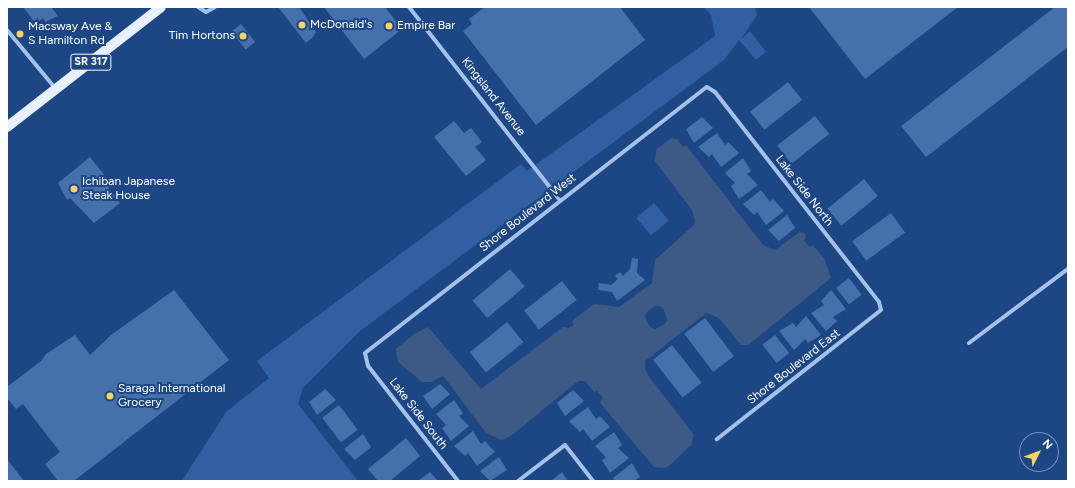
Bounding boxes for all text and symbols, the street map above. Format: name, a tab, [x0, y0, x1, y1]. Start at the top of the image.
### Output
place label: McDonald's	[310, 18, 372, 32]
place label: Empire Bar	[397, 19, 455, 33]
place label: Macsway Ave & S Hamilton Rd	[28, 20, 112, 48]
marker: McDonald's	[297, 20, 307, 30]
marker: Empire Bar	[384, 21, 394, 31]
marker: Macsway Ave & S Hamilton Rd	[15, 29, 25, 39]
place label: Tim Hortons	[169, 29, 235, 43]
marker: Tim Hortons	[238, 31, 248, 41]
road number: SR 317	[70, 53, 112, 71]
street label: Kingsland Avenue	[458, 55, 528, 139]
street label: Lake Side North	[772, 153, 836, 229]
street label: Shore Boulevard West	[477, 171, 579, 255]
place label: Ichiban Japanese Steak House	[82, 175, 175, 203]
marker: Ichiban Japanese Steak House	[69, 184, 79, 194]
street label: Shore Boulevard East	[745, 326, 843, 408]
street label: Lake Side South	[386, 375, 450, 453]
place label: Saraga International Grocery	[118, 382, 225, 410]
marker: Saraga International Grocery	[105, 391, 115, 401]
north arrow	[1019, 432, 1059, 472]
text: N	[1040, 437, 1055, 452]

